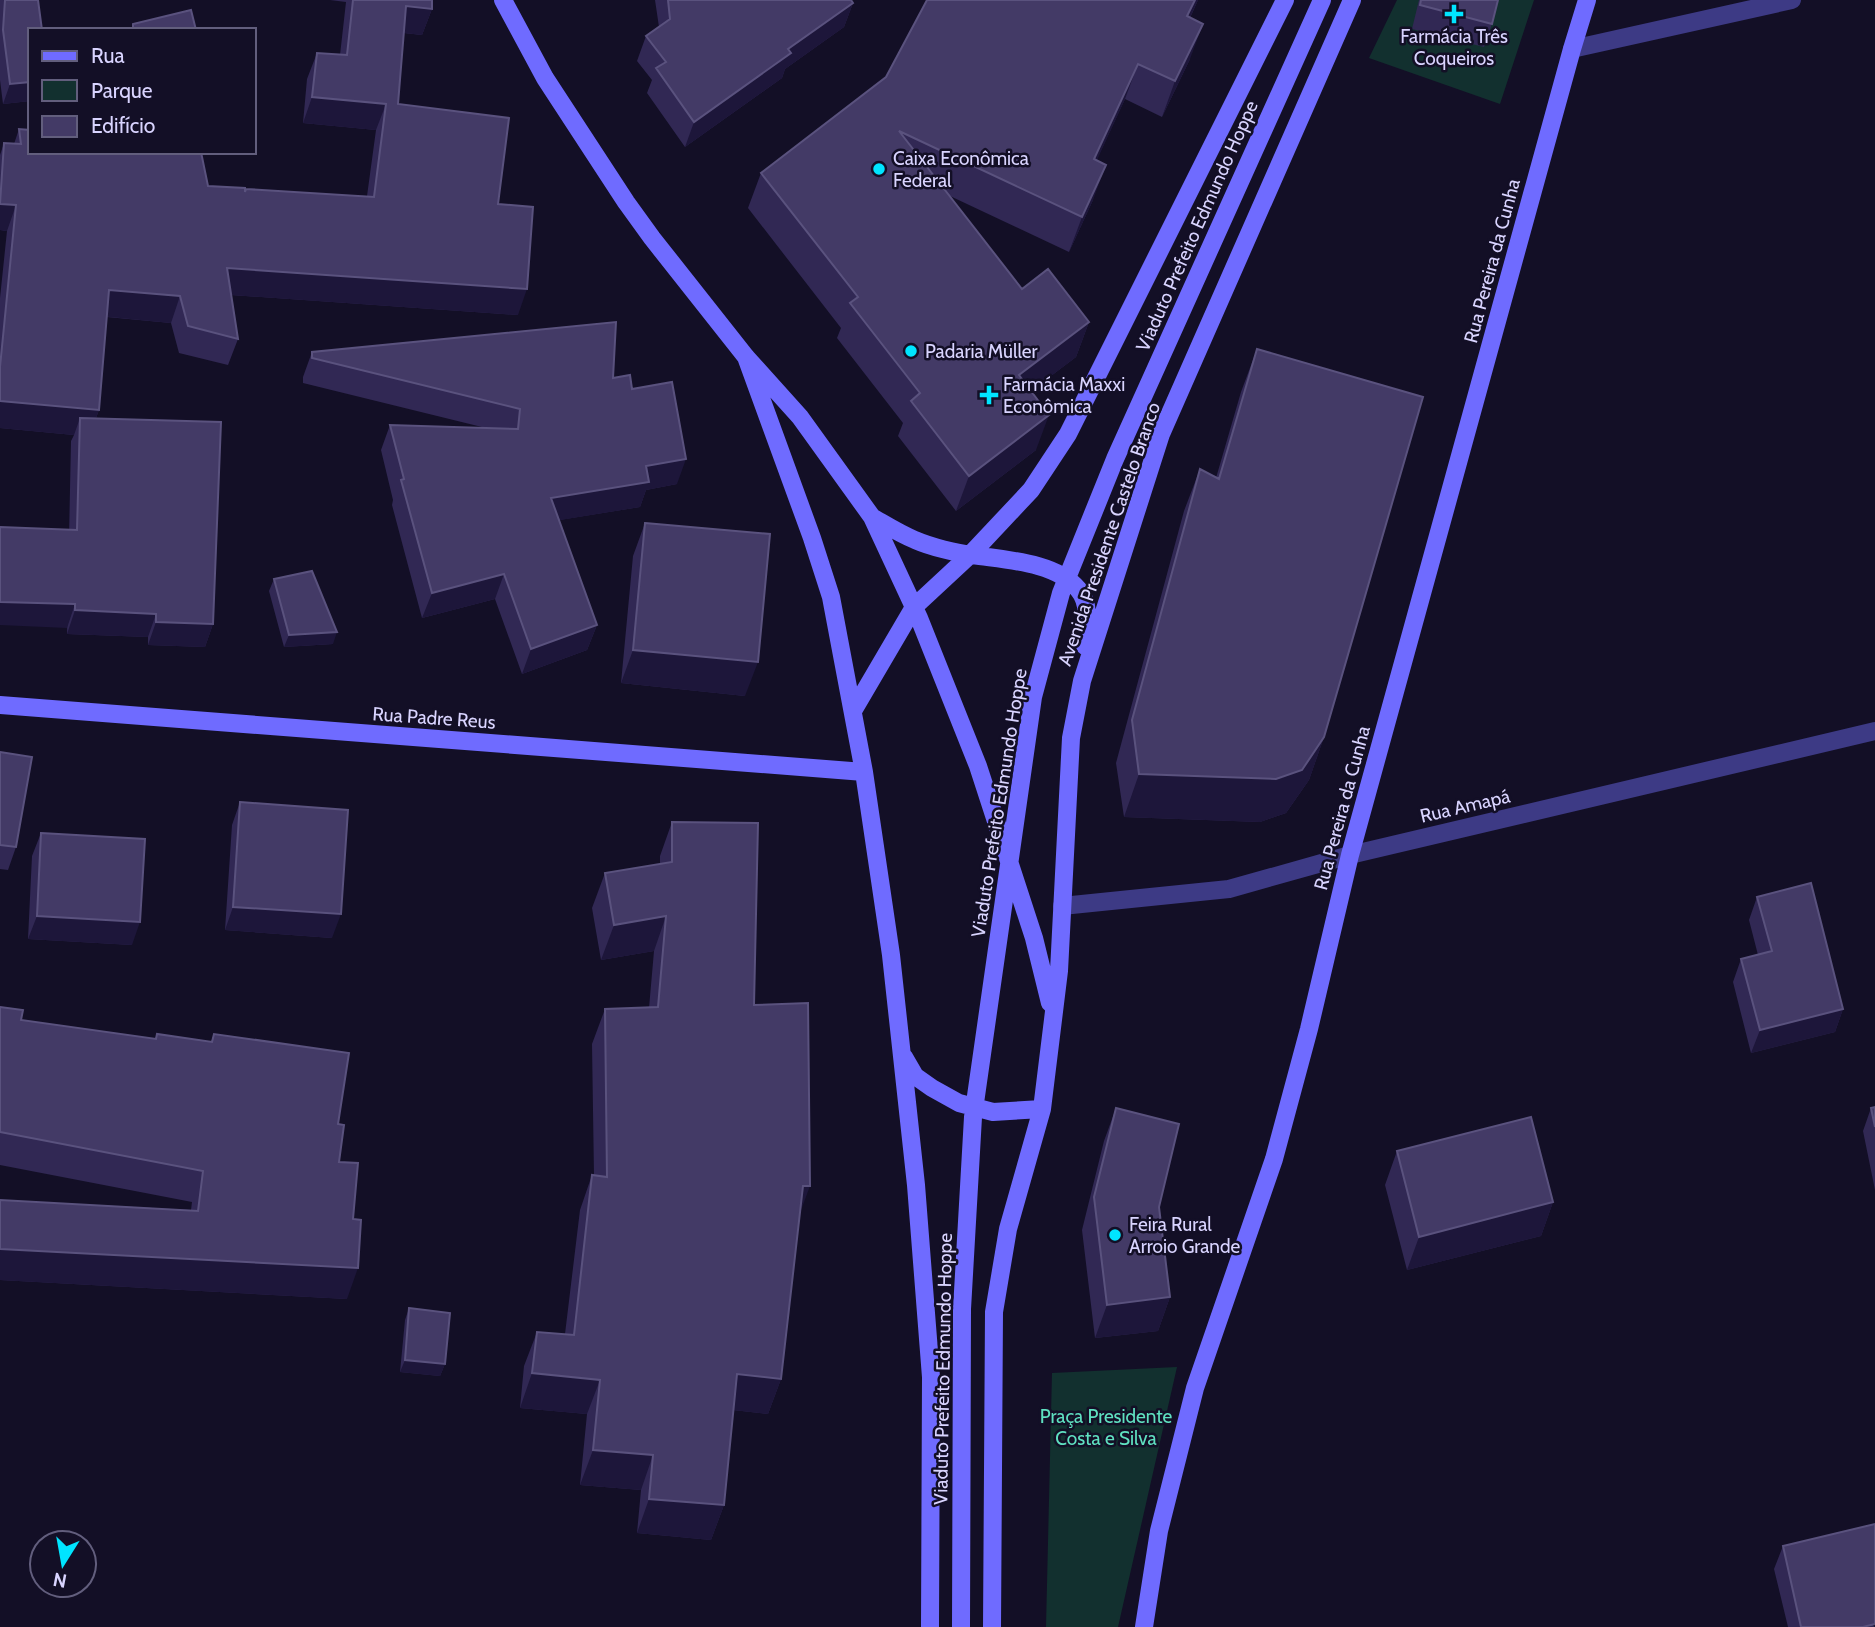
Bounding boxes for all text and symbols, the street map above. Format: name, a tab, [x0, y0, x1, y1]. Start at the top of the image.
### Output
marker: Farmácia Três Coqueiros	[1446, 6, 1462, 22]
place label: Farmácia Três Coqueiros	[1400, 25, 1508, 70]
legend	[28, 28, 256, 154]
text: Rua	[91, 43, 125, 68]
text: Parque	[91, 78, 153, 103]
street label: Viaduto Prefeito Edmundo Hoppe	[1131, 97, 1263, 355]
text: Edifício	[91, 113, 155, 138]
place label: Caixa Econômica Federal	[893, 147, 1029, 192]
marker: Caixa Econômica Federal	[871, 161, 887, 177]
street label: Rua Pereira da Cunha	[1459, 176, 1525, 346]
place label: Padaria Müller	[925, 340, 1038, 363]
marker: Padaria Müller	[903, 343, 919, 359]
place label: Farmácia Maxxi Econômica	[1003, 373, 1125, 418]
marker: Farmácia Maxxi Econômica	[981, 387, 997, 403]
street label: Avenida Presidente Castelo Branco	[1053, 399, 1165, 669]
street label: Viaduto Prefeito Edmundo Hoppe	[966, 667, 1032, 939]
street label: Rua Padre Reus	[372, 702, 496, 734]
street label: Rua Pereira da Cunha	[1309, 723, 1375, 893]
street label: Rua Amapá	[1418, 784, 1512, 828]
place label: Feira Rural Arroio Grande	[1129, 1213, 1240, 1258]
marker: Feira Rural Arroio Grande	[1107, 1227, 1123, 1243]
street label: Viaduto Prefeito Edmundo Hoppe	[929, 1233, 957, 1505]
park label: Praça Presidente Costa e Silva	[1040, 1405, 1173, 1450]
north arrow	[28, 1529, 98, 1599]
text: N	[51, 1568, 69, 1593]

